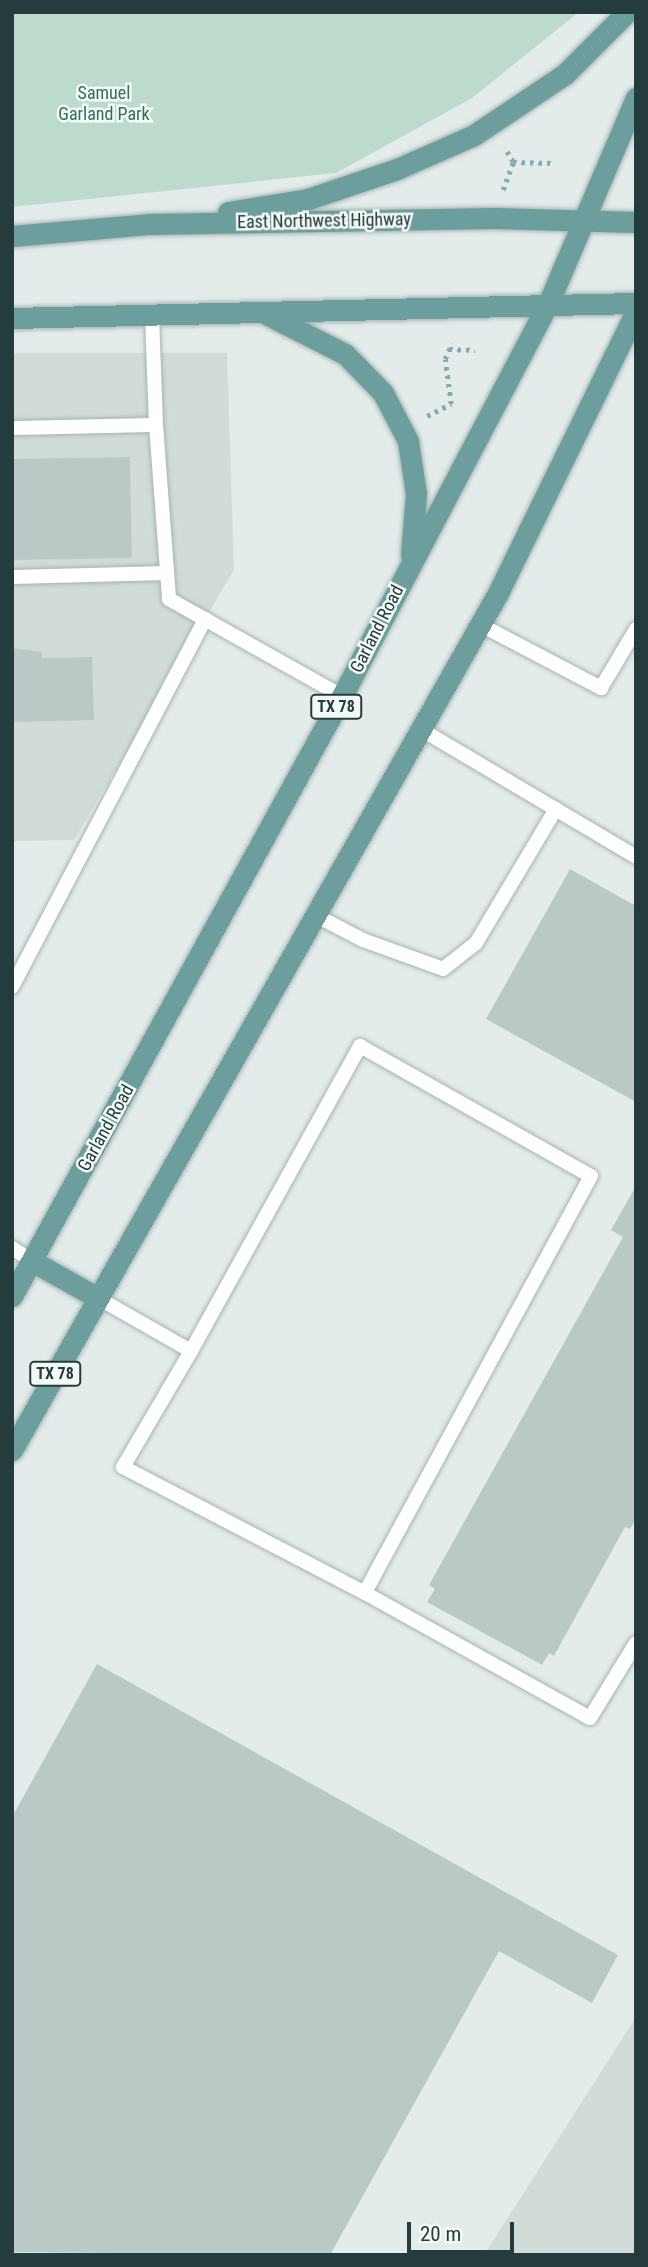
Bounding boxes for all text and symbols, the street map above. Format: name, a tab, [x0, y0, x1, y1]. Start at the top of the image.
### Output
park label: Samuel Garland Park	[58, 83, 150, 126]
street label: East Northwest Highway	[237, 209, 411, 233]
street label: Garland Road	[346, 582, 408, 676]
road number: TX 78	[310, 694, 362, 720]
street label: Garland Road	[73, 1081, 139, 1175]
road number: TX 78	[29, 1362, 81, 1386]
scale bar	[410, 2208, 517, 2252]
text: 20 m	[420, 2222, 461, 2246]

